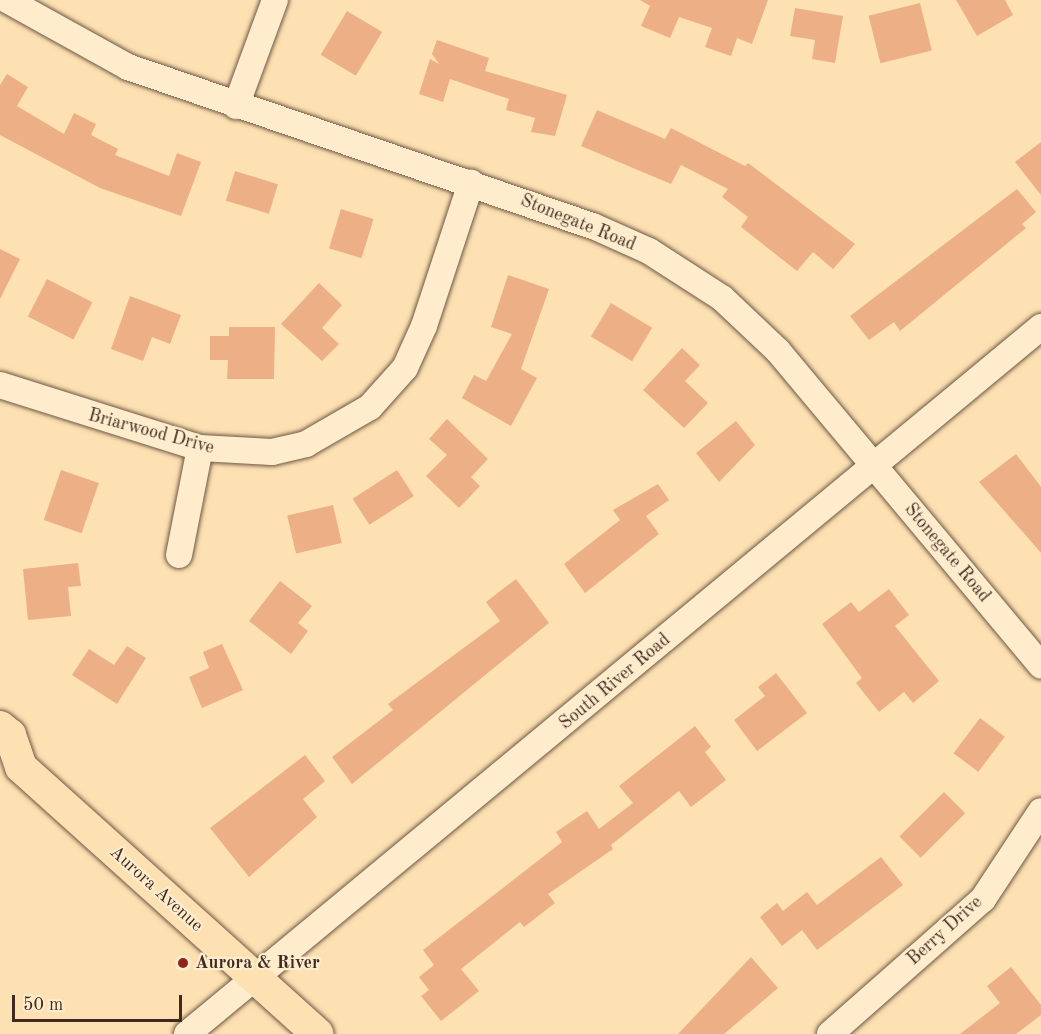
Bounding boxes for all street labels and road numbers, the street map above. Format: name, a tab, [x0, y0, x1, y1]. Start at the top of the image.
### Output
street label: Stonegate Road	[517, 190, 639, 256]
street label: Briarwood Drive	[86, 405, 216, 459]
street label: Stonegate Road	[899, 499, 995, 607]
street label: South River Road	[555, 629, 675, 735]
street label: Aurora Avenue	[105, 841, 207, 937]
street label: Berry Drive	[903, 892, 987, 970]

